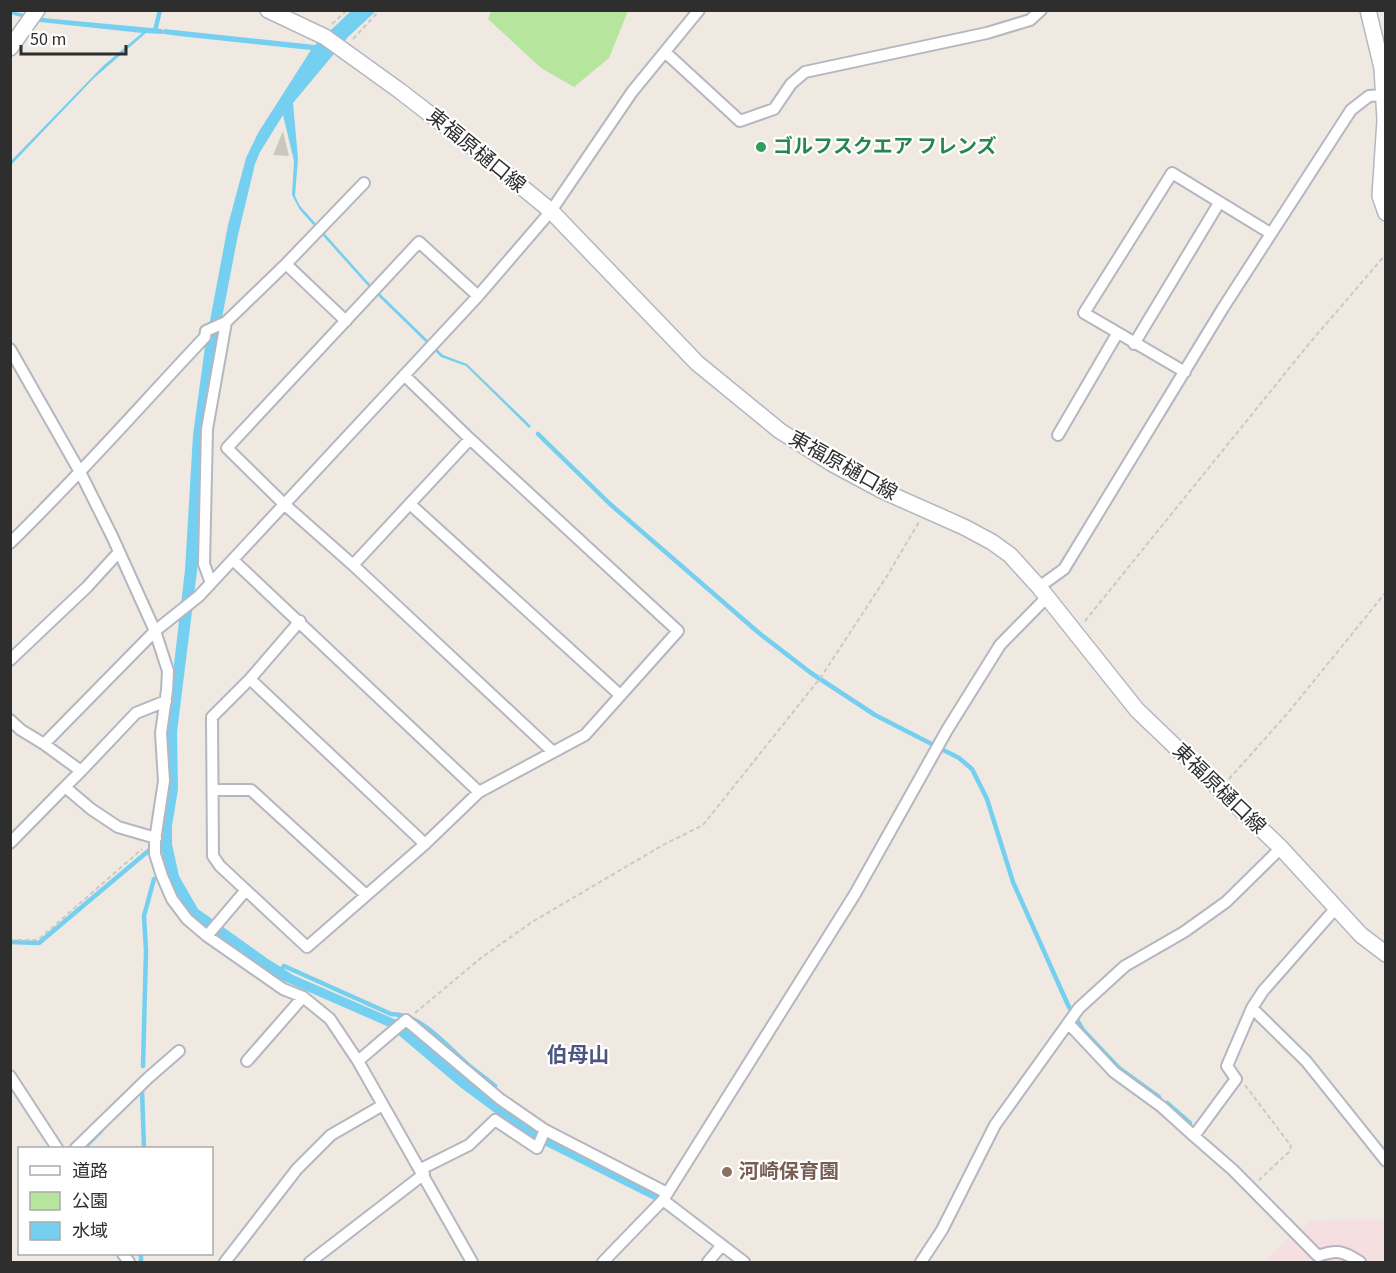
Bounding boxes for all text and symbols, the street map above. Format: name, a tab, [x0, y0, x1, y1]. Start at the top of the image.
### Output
scale bar	[21, 18, 126, 56]
text: 50 m	[30, 27, 66, 52]
street label: 東福原樋口線	[421, 102, 531, 200]
place label: ゴルフスクエア フレンズ	[773, 133, 997, 161]
marker: ゴルフスクエア フレンズ	[754, 140, 768, 154]
street label: 東福原樋口線	[784, 425, 902, 507]
street label: 東福原樋口線	[1166, 737, 1272, 841]
district label: 伯母山	[547, 1040, 610, 1070]
legend	[18, 1147, 213, 1255]
place label: 河崎保育園	[739, 1158, 839, 1186]
text: 道路	[72, 1159, 108, 1184]
marker: 河崎保育園	[720, 1165, 734, 1179]
text: 公園	[72, 1189, 108, 1214]
text: 水域	[72, 1219, 108, 1244]

